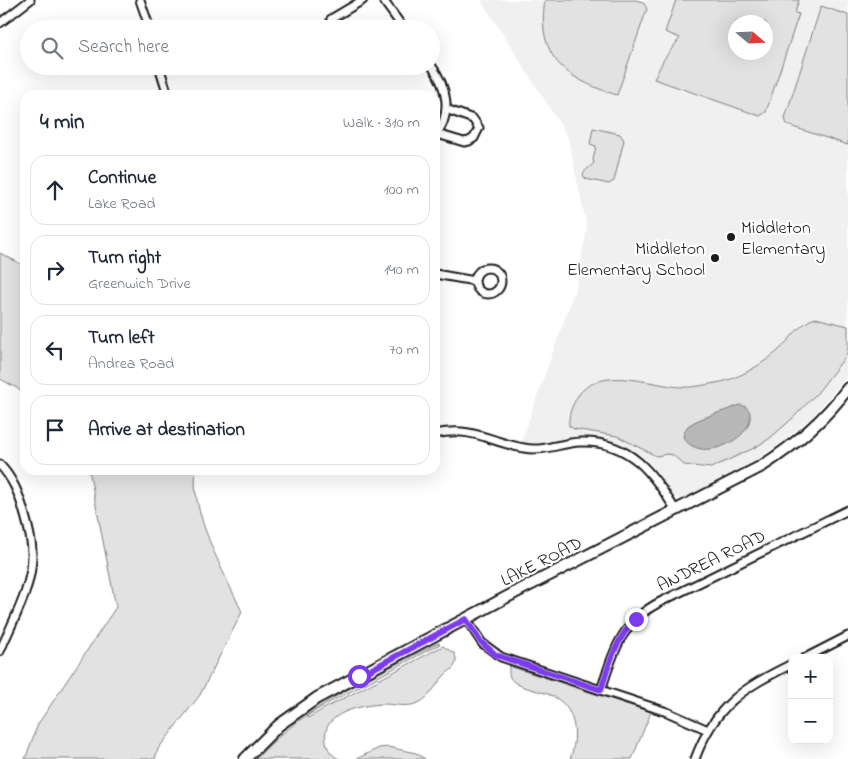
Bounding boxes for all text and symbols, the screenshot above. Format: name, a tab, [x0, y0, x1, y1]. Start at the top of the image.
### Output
north arrow	[728, 15, 773, 60]
search box	[20, 20, 440, 75]
icon: search	[38, 34, 66, 62]
text: Search here	[78, 34, 169, 61]
text: 4 min	[40, 108, 84, 138]
text: Walk · 310 m	[343, 111, 420, 135]
text: Continue	[88, 165, 156, 192]
icon: ahead	[41, 176, 69, 204]
text: 100 m	[384, 178, 419, 202]
text: Lake Road	[88, 192, 156, 216]
place label: Middleton Elementary	[741, 216, 825, 263]
marker: Middleton Elementary	[725, 231, 737, 243]
place label: Middleton Elementary School	[567, 237, 705, 284]
text: Turn right	[88, 245, 161, 272]
marker: Middleton Elementary School	[709, 252, 721, 264]
icon: right	[41, 256, 69, 284]
text: 140 m	[384, 258, 419, 282]
text: Greenwich Drive	[88, 272, 191, 296]
text: Turn left	[88, 325, 155, 352]
icon: left	[41, 336, 69, 364]
text: 70 m	[389, 338, 419, 362]
text: Andrea Road	[88, 352, 174, 376]
icon: arrive	[41, 416, 69, 444]
text: Arrive at destination	[88, 417, 245, 444]
street label: ANDREA ROAD	[653, 524, 771, 599]
street label: LAKE ROAD	[497, 531, 587, 594]
route end	[625, 608, 648, 631]
map controls	[788, 654, 833, 744]
button: +	[788, 654, 833, 699]
route start	[348, 665, 371, 688]
button: −	[788, 699, 833, 744]

